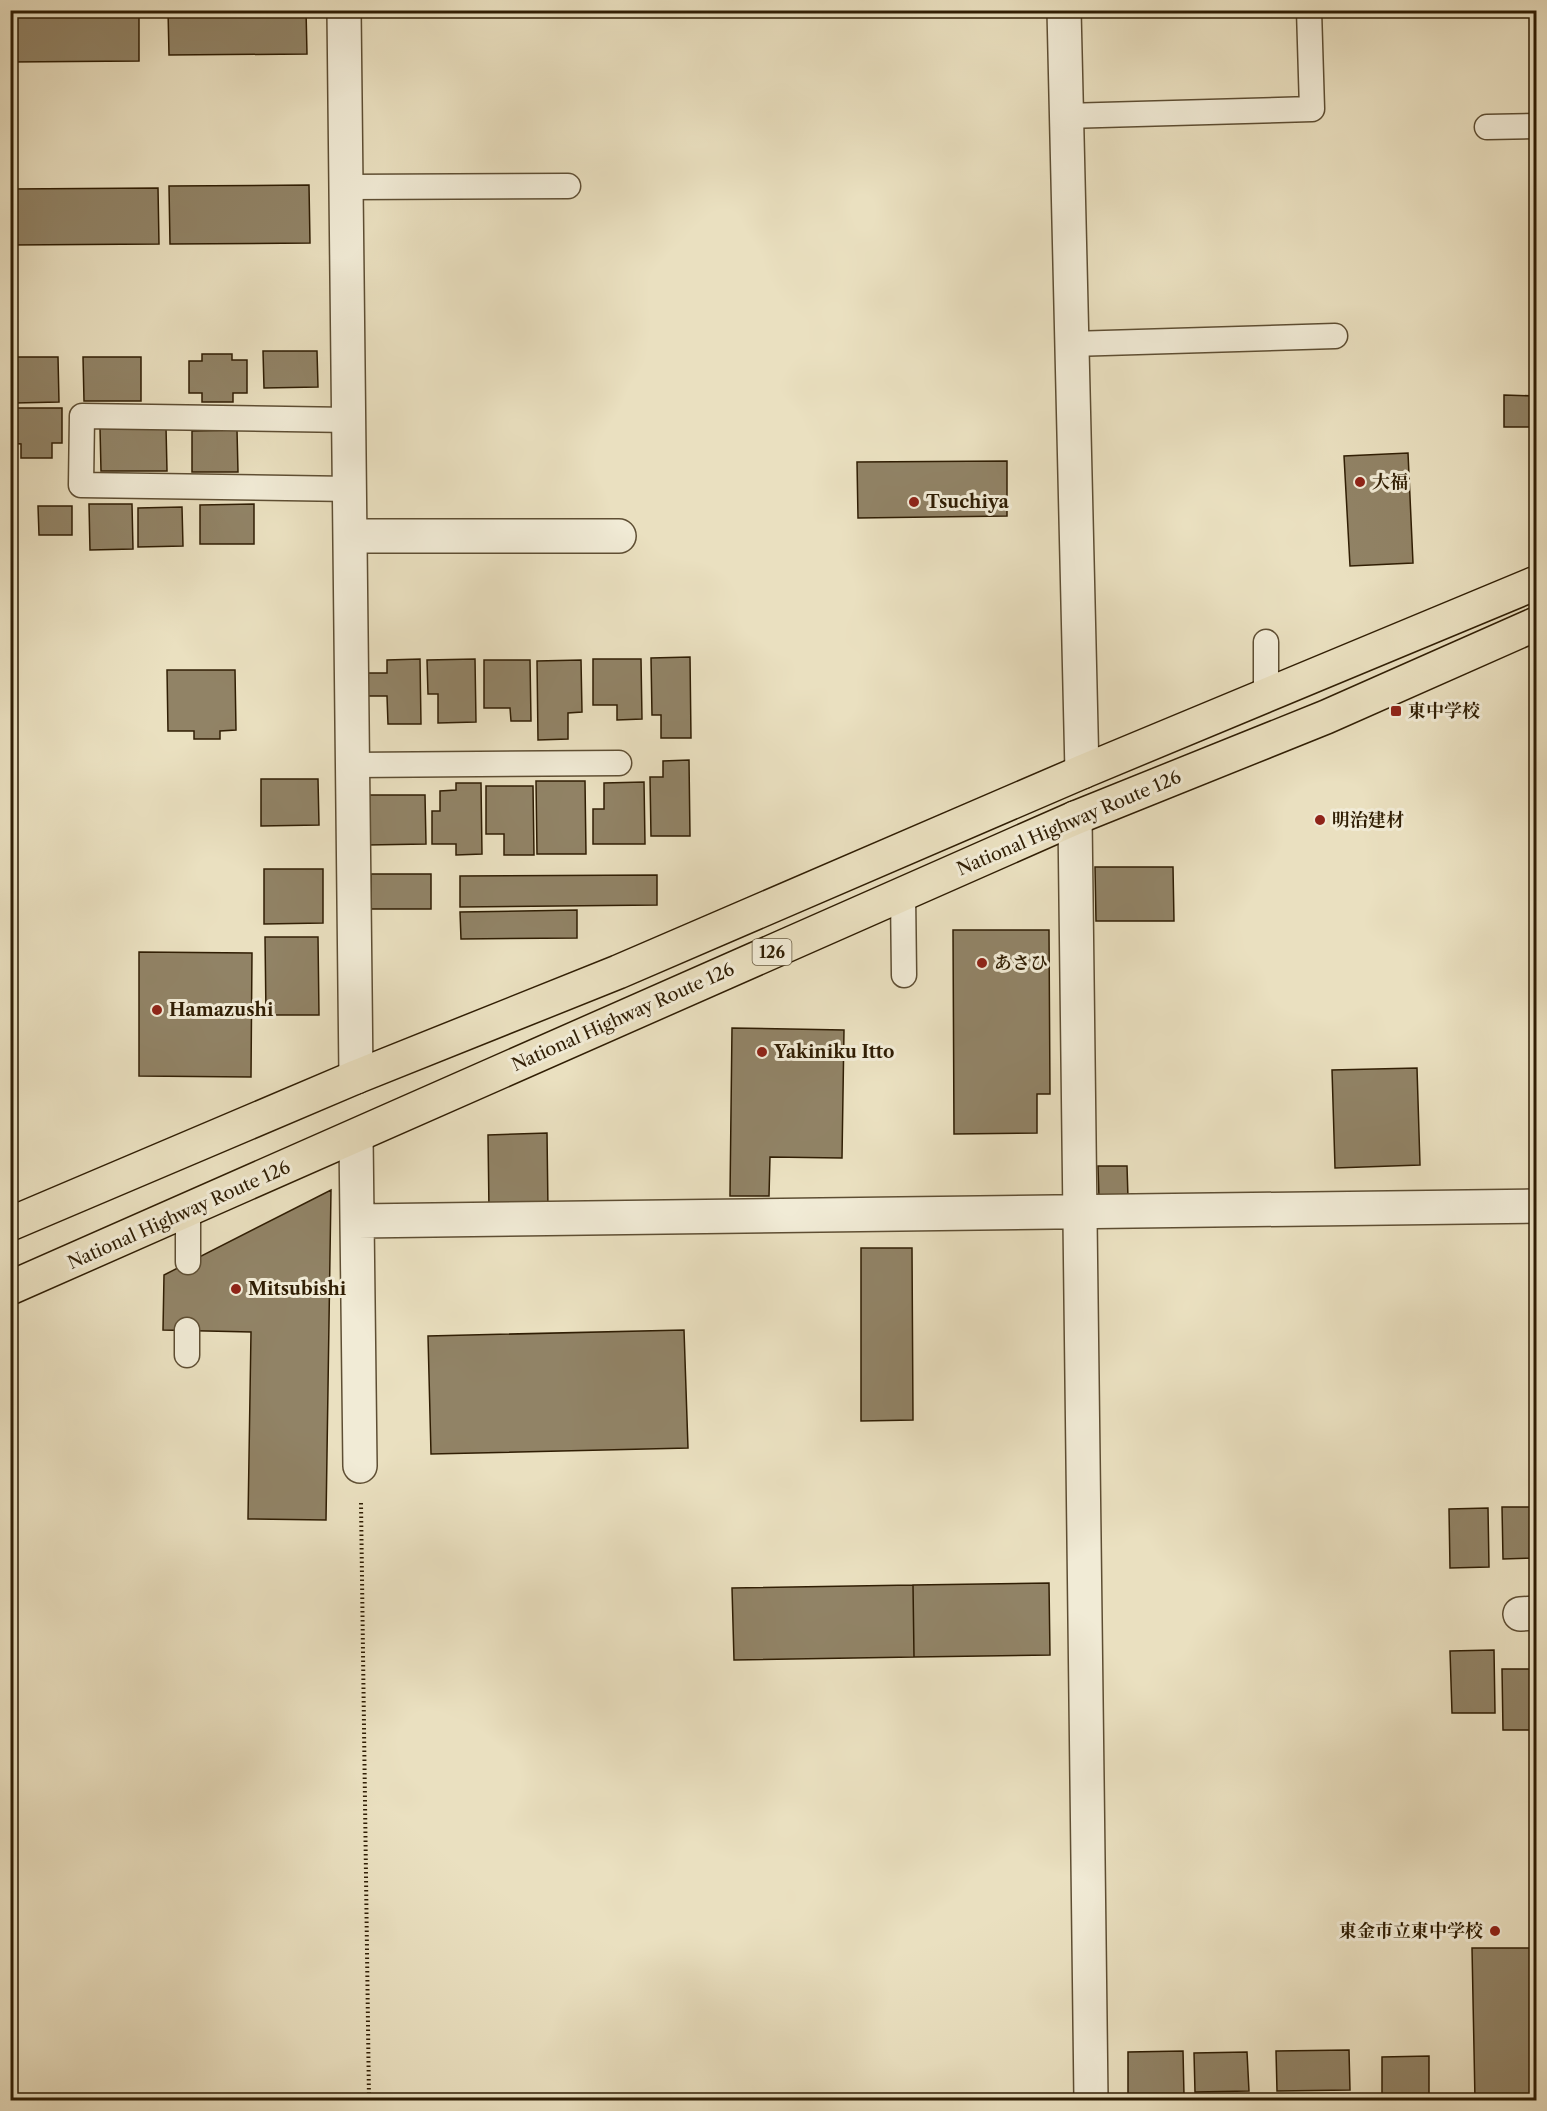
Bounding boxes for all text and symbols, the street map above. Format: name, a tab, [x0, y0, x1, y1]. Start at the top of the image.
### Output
place label: 大福	[1372, 471, 1408, 493]
marker: 大福	[1353, 475, 1367, 489]
place label: Tsuchiya	[926, 491, 1009, 513]
marker: Tsuchiya	[907, 495, 921, 509]
place label: 東中学校	[1408, 700, 1480, 722]
marker: 東中学校	[1389, 704, 1403, 718]
street label: National Highway Route 126	[954, 766, 1184, 880]
place label: 明治建材	[1332, 809, 1404, 831]
marker: 明治建材	[1313, 813, 1327, 827]
road number: 126	[752, 939, 792, 965]
place label: あさひ	[994, 952, 1048, 974]
marker: あさひ	[975, 956, 989, 970]
street label: National Highway Route 126	[508, 958, 738, 1076]
place label: Hamazushi	[169, 999, 274, 1021]
marker: Hamazushi	[150, 1003, 164, 1017]
place label: Yakiniku Itto	[773, 1041, 895, 1063]
marker: Yakiniku Itto	[755, 1045, 769, 1059]
street label: National Highway Route 126	[64, 1156, 294, 1274]
place label: Mitsubishi	[248, 1278, 347, 1300]
marker: Mitsubishi	[229, 1282, 243, 1296]
place label: 東金市立東中学校	[1339, 1920, 1483, 1942]
marker: 東金市立東中学校	[1488, 1924, 1502, 1938]

